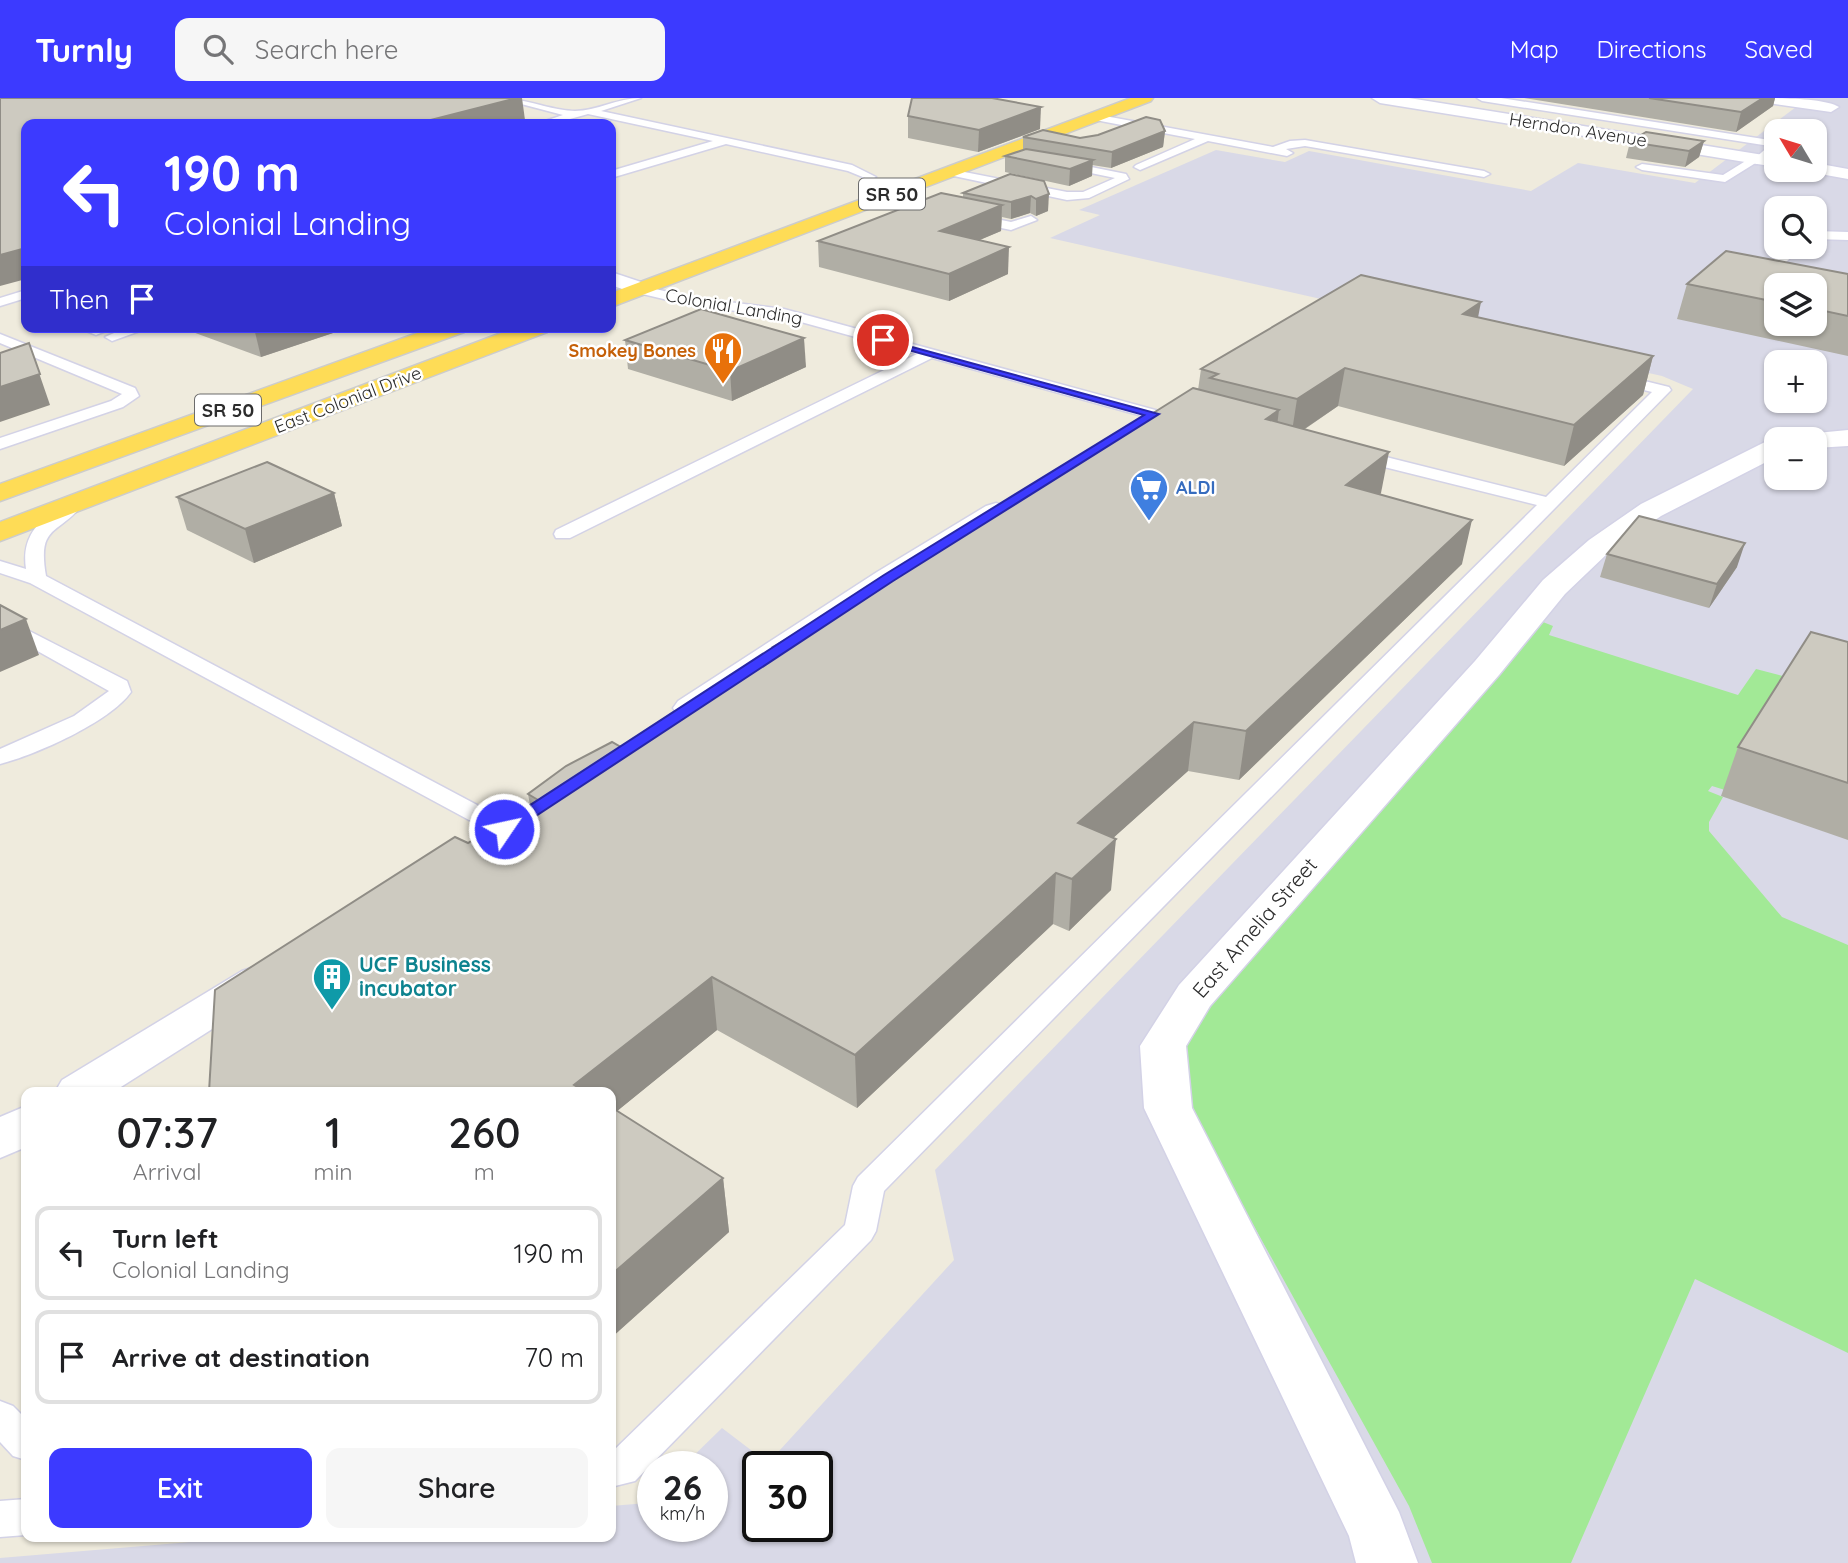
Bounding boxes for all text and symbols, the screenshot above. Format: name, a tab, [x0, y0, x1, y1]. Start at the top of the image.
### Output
search box	[175, 18, 665, 81]
text: Turnly	[35, 29, 133, 70]
icon: search	[199, 30, 237, 68]
text: Search here	[255, 33, 398, 66]
text: Map	[1510, 34, 1559, 64]
text: Directions	[1597, 34, 1707, 64]
text: Saved	[1745, 34, 1813, 64]
street label: Herndon Avenue	[1508, 107, 1649, 152]
north arrow	[1764, 119, 1827, 182]
map controls	[1764, 119, 1827, 490]
text: 190 m	[164, 142, 300, 203]
icon: left	[49, 147, 140, 238]
road number: SR 50	[859, 178, 925, 209]
button: search	[1764, 196, 1827, 259]
text: Colonial Landing	[164, 203, 411, 243]
button: layers	[1764, 273, 1827, 336]
icon: arrive	[123, 280, 161, 318]
text: Then	[49, 283, 109, 316]
street label: Colonial Landing	[664, 283, 805, 330]
pin	[853, 310, 913, 370]
icon: arrive	[864, 321, 902, 359]
restaurant icon: Smokey Bones	[702, 330, 744, 385]
place label: Smokey Bones	[568, 339, 696, 362]
button: +	[1764, 350, 1827, 413]
street label: East Colonial Drive	[271, 361, 425, 438]
road number: SR 50	[195, 394, 261, 426]
button: −	[1764, 427, 1827, 490]
supermarket icon: ALDI	[1128, 467, 1170, 522]
place label: ALDI	[1176, 476, 1215, 499]
position arrow	[467, 792, 541, 866]
street label: East Amelia Street	[1186, 852, 1322, 1003]
place label: UCF Business incubator	[359, 951, 491, 1001]
building icon: UCF Business incubator	[311, 956, 353, 1011]
text: 07:37	[117, 1106, 218, 1159]
text: 1	[325, 1106, 341, 1159]
text: 260	[448, 1106, 520, 1159]
text: Arrival	[133, 1157, 202, 1186]
text: min	[313, 1157, 353, 1186]
text: m	[474, 1157, 495, 1186]
text: Turn left	[112, 1222, 219, 1255]
icon: left	[53, 1234, 91, 1272]
text: 190 m	[514, 1237, 584, 1270]
text: Colonial Landing	[112, 1255, 290, 1284]
icon: arrive	[53, 1338, 91, 1376]
text: Arrive at destination	[112, 1341, 370, 1374]
text: 70 m	[524, 1341, 584, 1374]
button: Exit	[49, 1448, 312, 1528]
button: Share	[326, 1448, 588, 1528]
speed limit sign: 30	[742, 1451, 833, 1542]
text: 26	[663, 1465, 702, 1509]
text: km/h	[660, 1502, 705, 1525]

